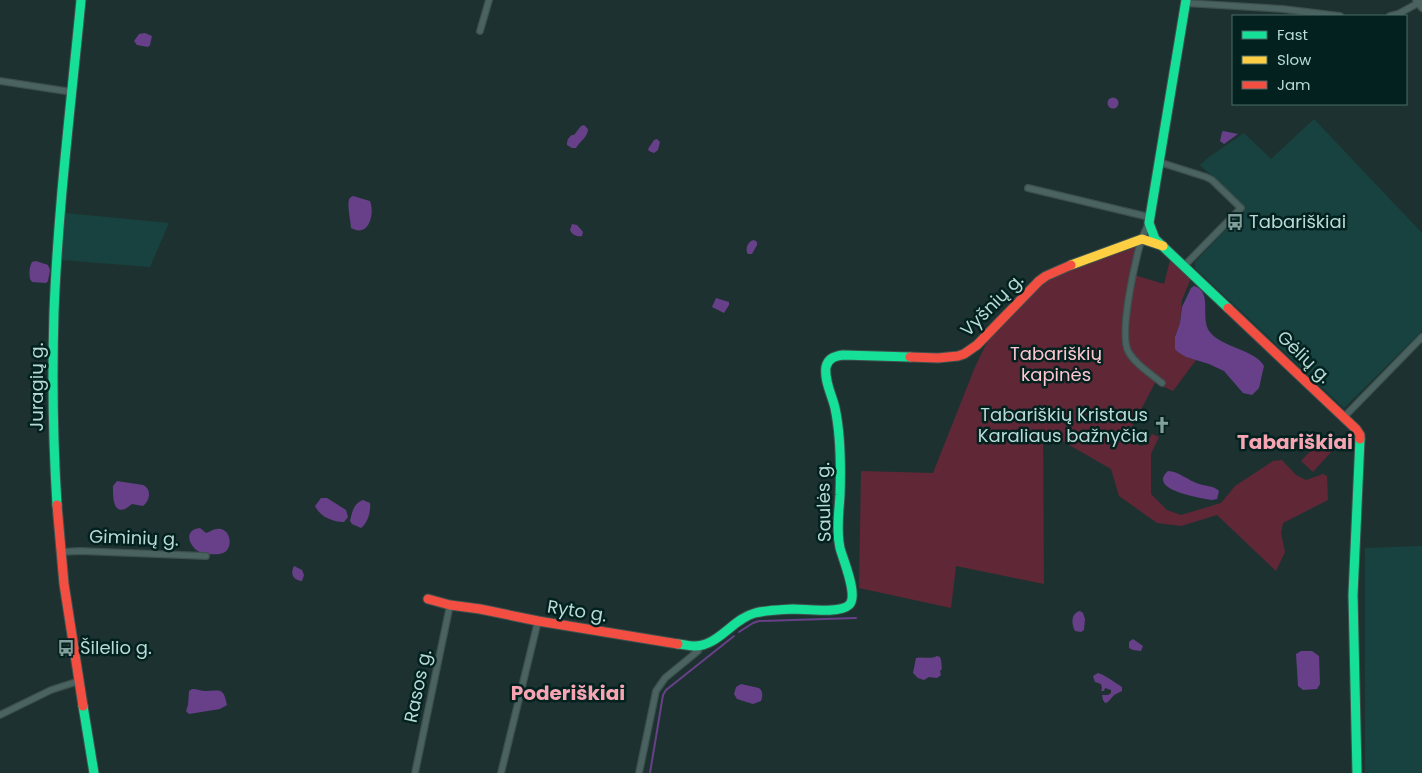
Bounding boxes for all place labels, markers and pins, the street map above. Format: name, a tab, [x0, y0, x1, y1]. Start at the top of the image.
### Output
place label: Tabariškiai	[1249, 209, 1346, 234]
bus stop icon: Tabariškiai	[1225, 212, 1245, 232]
place label: Tabariškių Kristaus Karaliaus bažnyčia	[978, 402, 1148, 448]
church icon: Tabariškių Kristaus Karaliaus bažnyčia	[1152, 415, 1172, 435]
place label: Šilelio g.	[80, 635, 152, 660]
bus stop icon: Šilelio g.	[56, 638, 76, 658]

